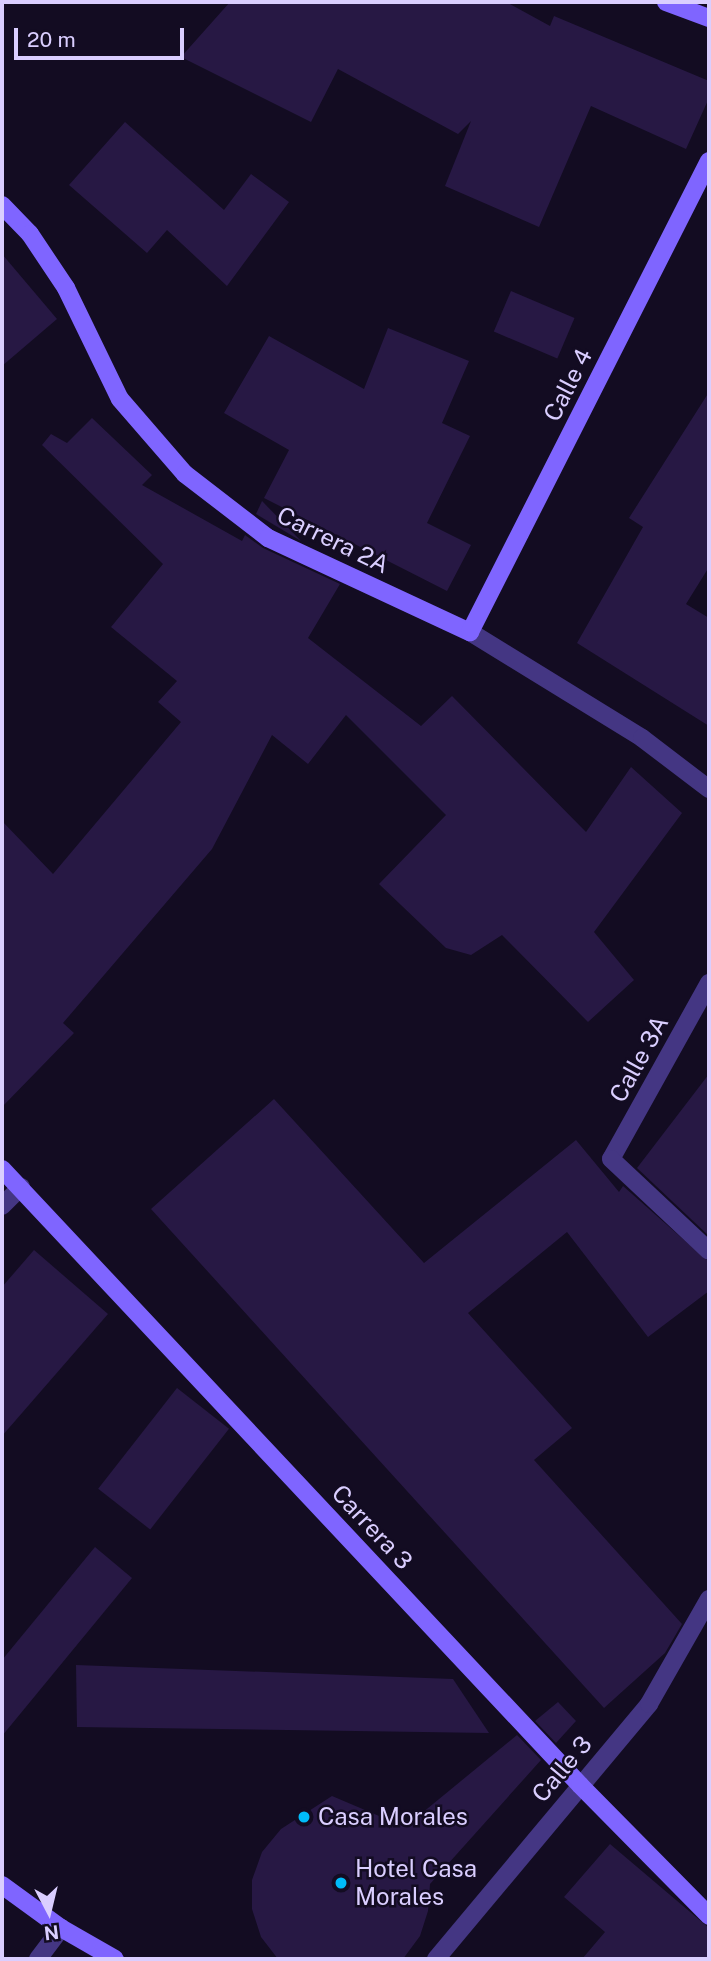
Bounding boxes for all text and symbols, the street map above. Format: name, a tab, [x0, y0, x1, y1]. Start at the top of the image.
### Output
scale bar	[18, 14, 187, 58]
text: 20 m	[27, 27, 76, 52]
street label: Calle 4	[538, 344, 598, 426]
street label: Carrera 2A	[272, 500, 394, 580]
street label: Calle 3A	[603, 1011, 675, 1107]
street label: Carrera 3	[326, 1479, 418, 1575]
street label: Calle 3	[526, 1730, 598, 1808]
place label: Casa Morales	[318, 1803, 468, 1831]
marker: Casa Morales	[296, 1809, 312, 1825]
place label: Hotel Casa Morales	[355, 1855, 477, 1911]
marker: Hotel Casa Morales	[333, 1875, 349, 1891]
north arrow	[14, 1877, 84, 1947]
text: N	[43, 1921, 60, 1945]

